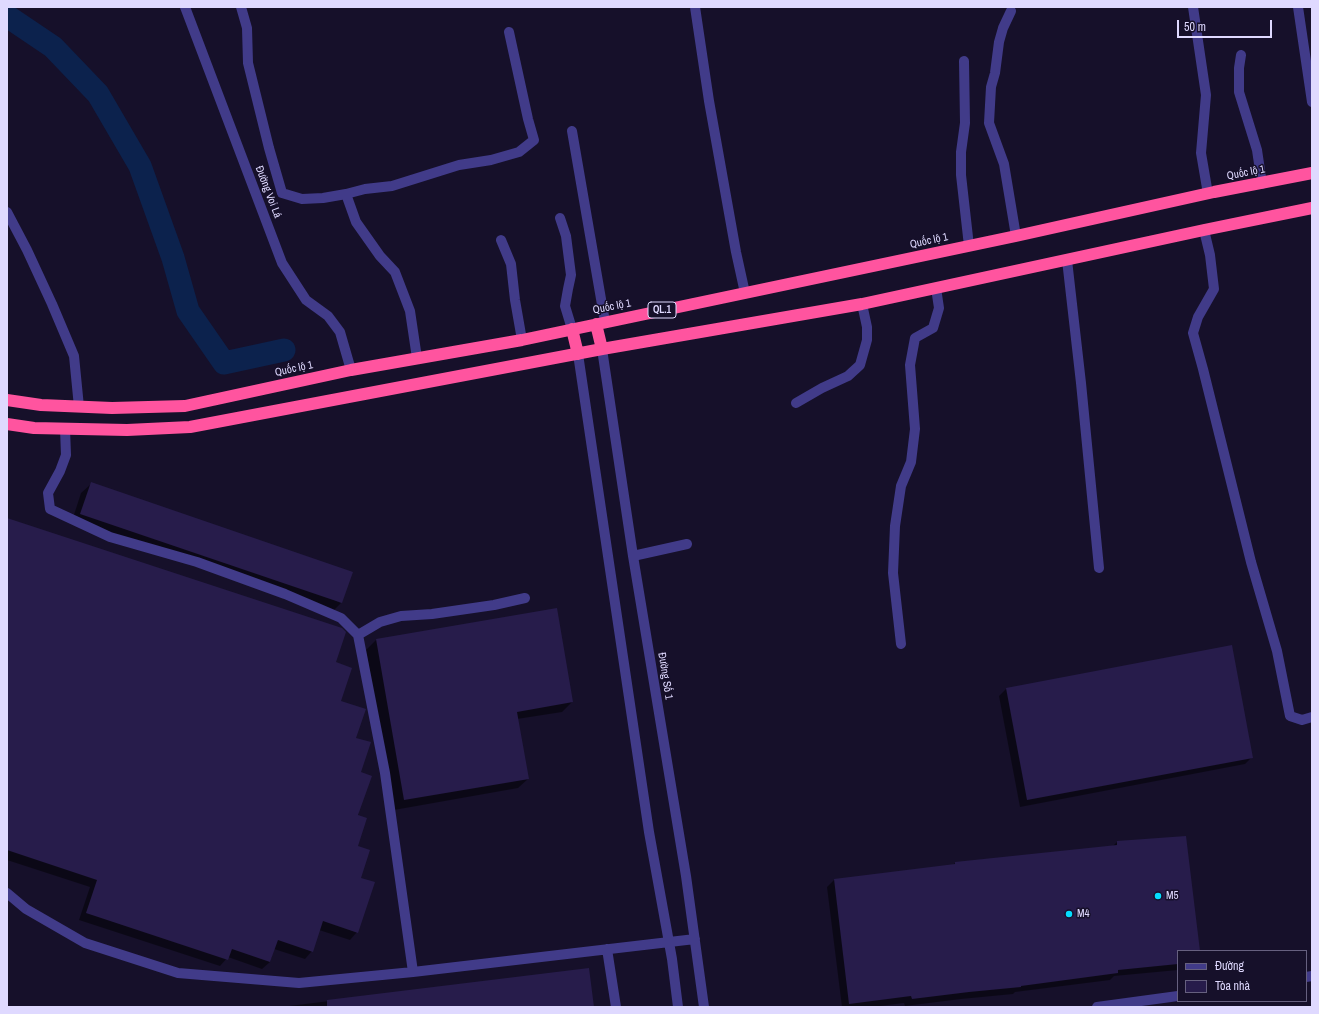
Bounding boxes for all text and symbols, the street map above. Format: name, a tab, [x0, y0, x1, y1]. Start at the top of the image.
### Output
scale bar	[1179, 12, 1274, 38]
text: 50 m	[1184, 19, 1206, 35]
street label: Quốc lộ 1	[1226, 163, 1266, 183]
street label: Đường Voi Lá	[252, 164, 284, 220]
street label: Quốc lộ 1	[909, 231, 949, 251]
street label: Quốc lộ 1	[592, 297, 632, 317]
road number: QL.1	[648, 302, 676, 318]
street label: Quốc lộ 1	[274, 359, 314, 379]
street label: Đường Số 1	[655, 651, 675, 701]
place label: M5	[1166, 889, 1179, 903]
marker: M5	[1153, 891, 1163, 901]
place label: M4	[1077, 907, 1090, 921]
marker: M4	[1064, 909, 1074, 919]
legend	[1177, 950, 1307, 1002]
text: Đường	[1215, 958, 1244, 974]
text: Tòa nhà	[1215, 978, 1250, 994]

